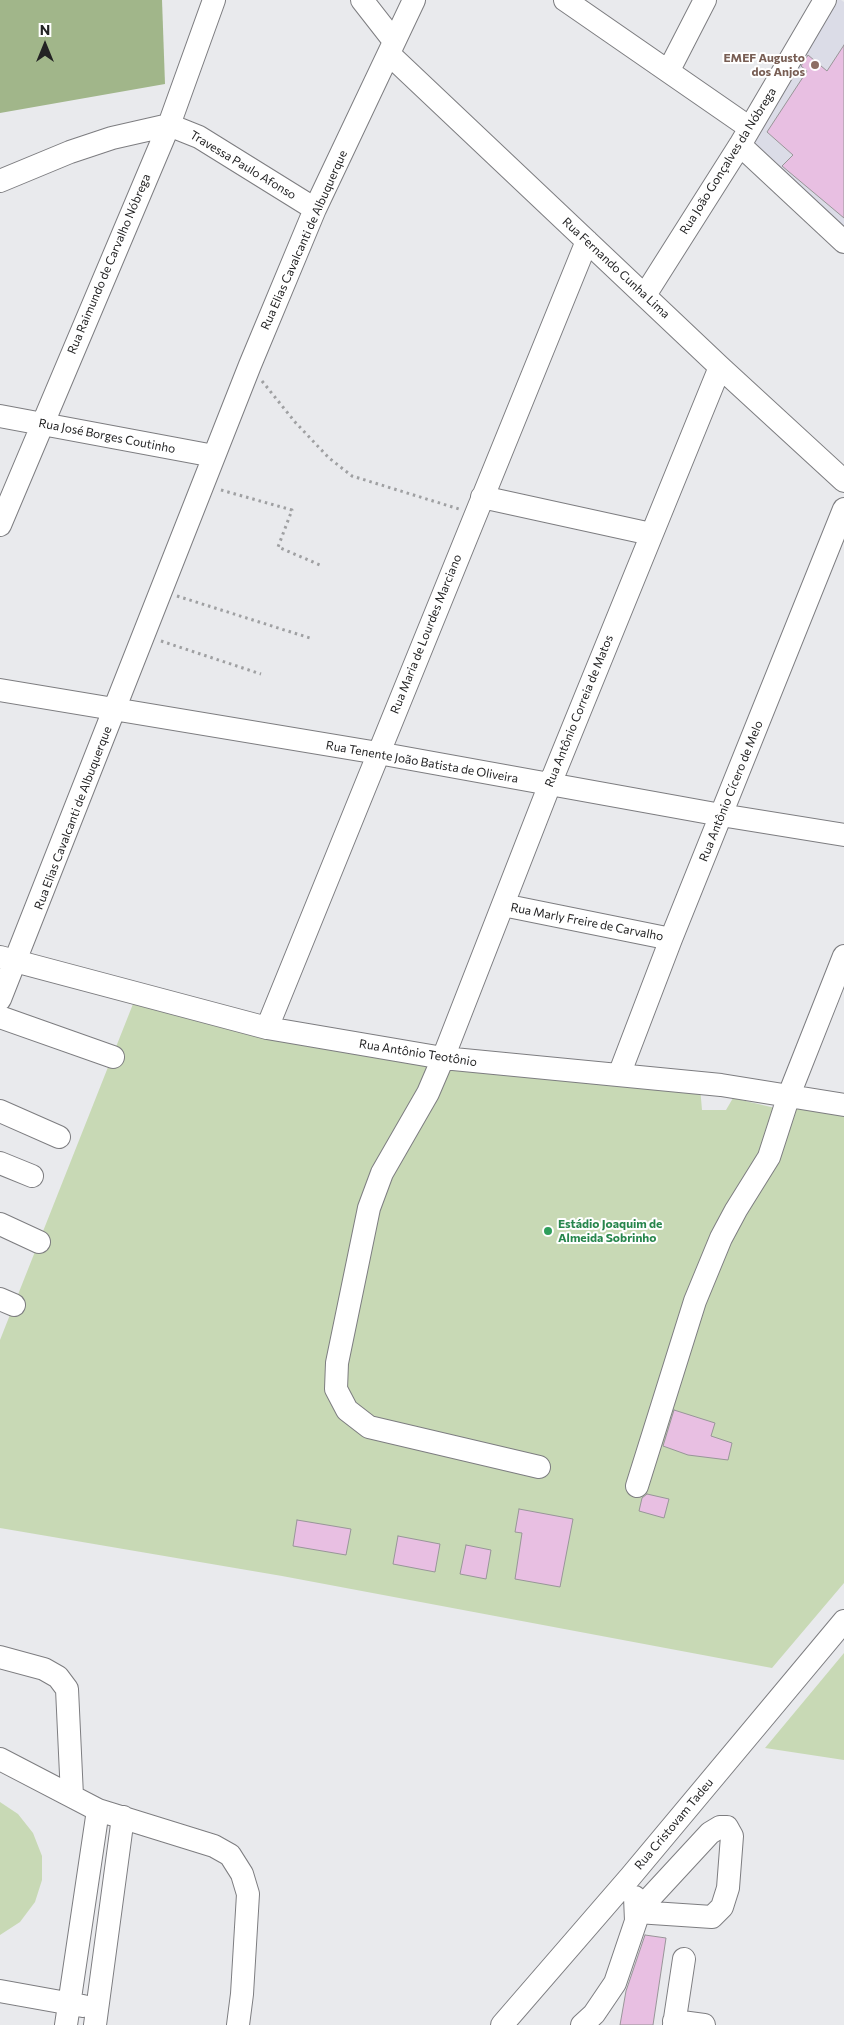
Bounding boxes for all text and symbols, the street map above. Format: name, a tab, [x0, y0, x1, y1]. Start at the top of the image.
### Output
north arrow	[20, 20, 70, 70]
text: N	[40, 21, 50, 38]
place label: EMEF Augusto dos Anjos	[723, 51, 805, 79]
marker: EMEF Augusto dos Anjos	[809, 59, 821, 71]
street label: Rua João Gonçalves da Nóbrega	[677, 85, 779, 237]
street label: Travessa Paulo Afonso	[187, 128, 299, 202]
street label: Rua Elias Cavalcanti de Albuquerque	[258, 148, 350, 332]
street label: Rua Raimundo de Carvalho Nóbrega	[64, 172, 154, 356]
street label: Rua Fernando Cunha Lima	[559, 215, 673, 321]
street label: Rua José Borges Coutinho	[37, 416, 177, 456]
street label: Rua Maria de Lourdes Marciano	[387, 552, 465, 716]
street label: Rua Antônio Correia de Matos	[542, 633, 616, 789]
street label: Rua Antônio Cícero de Melo	[696, 718, 766, 864]
street label: Rua Elias Cavalcanti de Albuquerque	[31, 724, 115, 912]
street label: Rua Tenente João Batista de Oliveira	[325, 738, 519, 786]
street label: Rua Marly Freire de Carvalho	[509, 900, 665, 944]
street label: Rua Antônio Teotônio	[358, 1037, 478, 1069]
place label: Estádio Joaquim de Almeida Sobrinho	[558, 1217, 662, 1245]
marker: Estádio Joaquim de Almeida Sobrinho	[542, 1225, 554, 1237]
street label: Rua Cristovam Tadeu	[632, 1776, 716, 1872]

